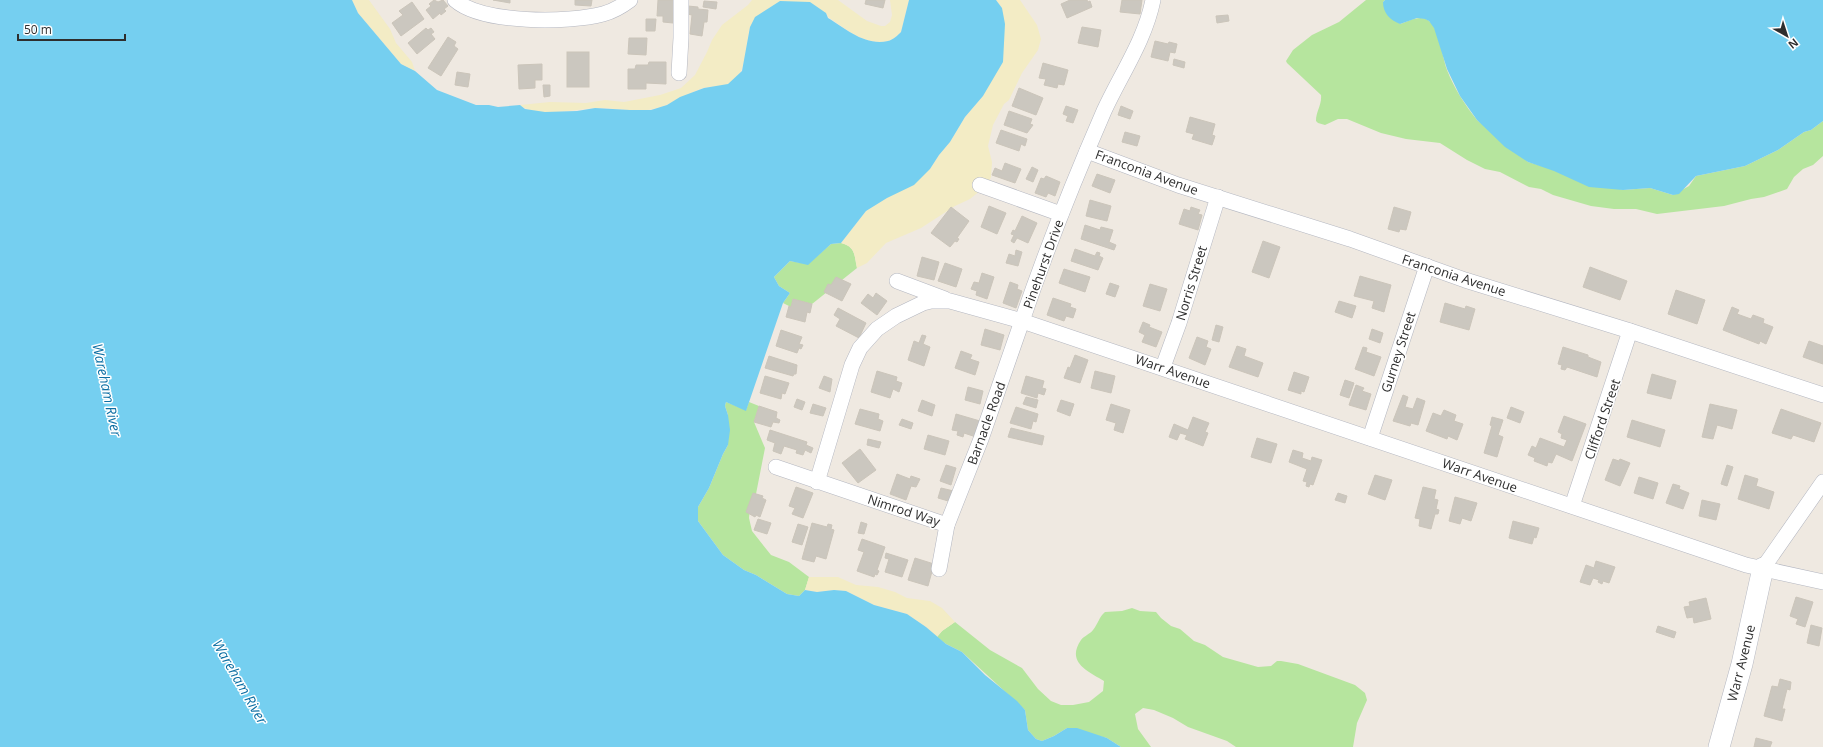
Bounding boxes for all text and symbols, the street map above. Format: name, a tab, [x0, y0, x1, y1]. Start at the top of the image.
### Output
scale bar	[18, 16, 125, 42]
north arrow	[1767, 16, 1807, 56]
text: 50 m	[24, 21, 52, 38]
text: N	[1785, 36, 1802, 53]
street label: Franconia Avenue	[1093, 145, 1201, 199]
street label: Pinehurst Drive	[1019, 217, 1067, 311]
street label: Norris Street	[1171, 243, 1211, 323]
street label: Franconia Avenue	[1400, 250, 1508, 300]
street label: Gurney Street	[1376, 309, 1420, 395]
water label: Wareham River	[88, 342, 127, 439]
street label: Warr Avenue	[1133, 350, 1213, 392]
street label: Clifford Street	[1580, 376, 1624, 462]
street label: Barnacle Road	[963, 379, 1009, 467]
street label: Warr Avenue	[1440, 454, 1520, 496]
street label: Nimrod Way	[865, 490, 943, 530]
street label: Warr Avenue	[1723, 623, 1759, 703]
water label: Wareham River	[209, 636, 273, 728]

